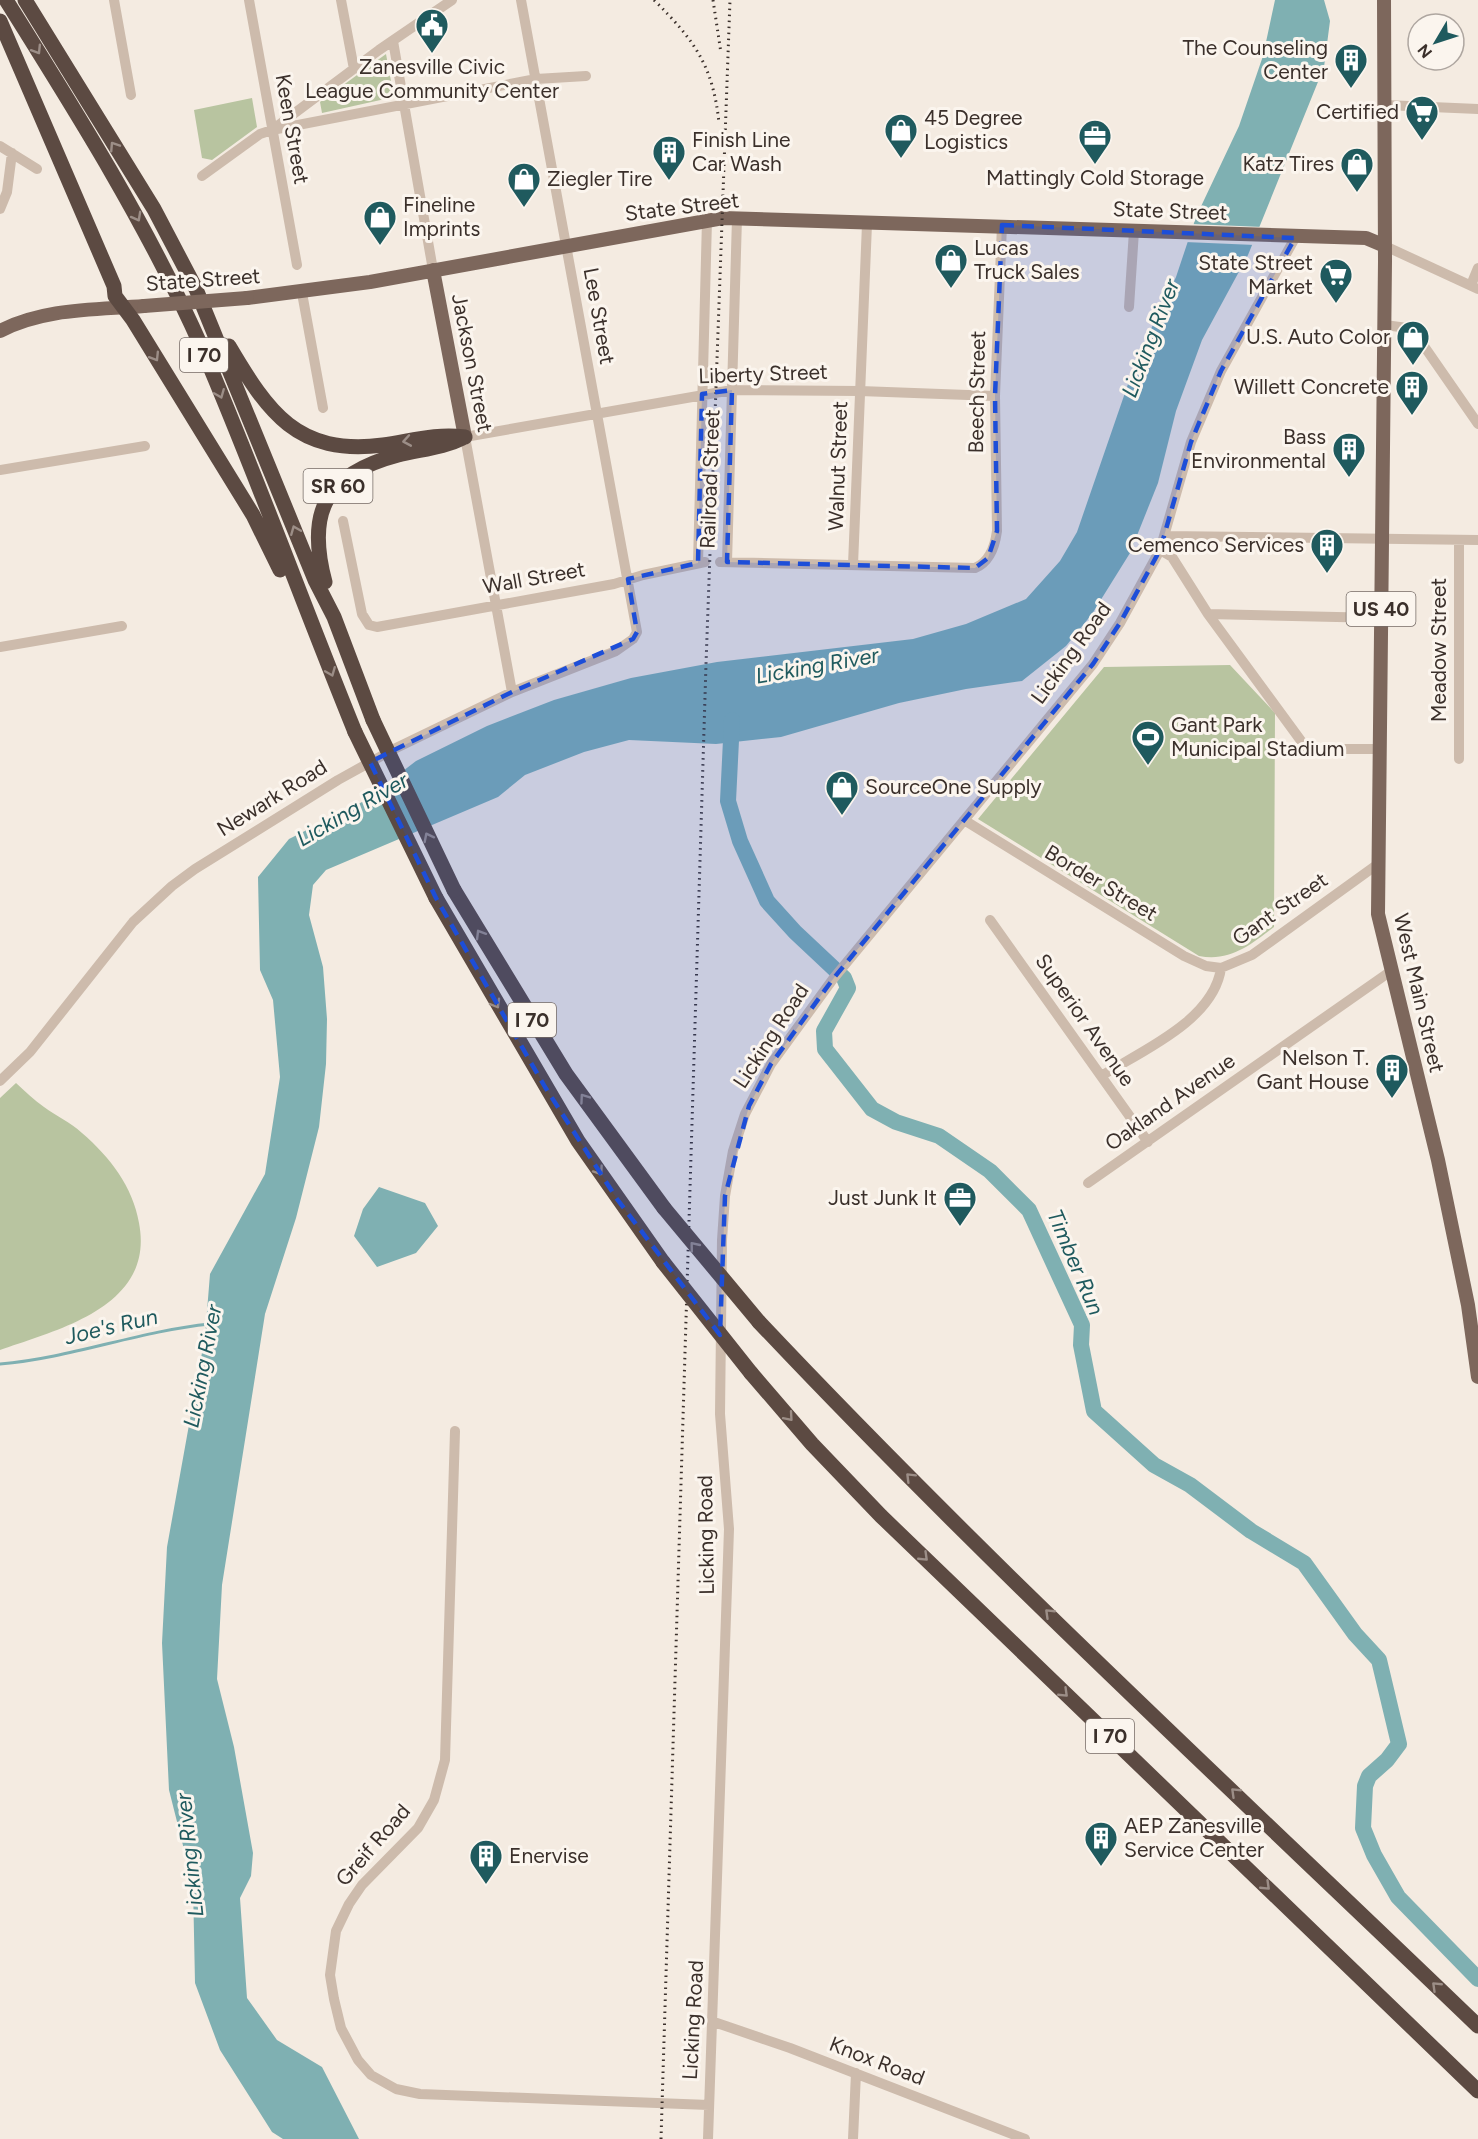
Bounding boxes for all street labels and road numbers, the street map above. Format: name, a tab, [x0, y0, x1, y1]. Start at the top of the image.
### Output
street label: Keen Street	[271, 72, 314, 186]
street label: State Street	[623, 187, 741, 226]
street label: State Street	[1112, 196, 1228, 225]
street label: State Street	[145, 263, 261, 296]
street label: Lee Street	[579, 266, 620, 366]
street label: Jackson Street	[447, 291, 498, 434]
street label: Beech Street	[963, 330, 990, 454]
road number: I 70	[180, 338, 228, 372]
street label: Liberty Street	[698, 359, 828, 388]
street label: Walnut Street	[823, 401, 852, 531]
street label: Railroad Street	[695, 409, 724, 549]
road number: SR 60	[304, 469, 372, 503]
street label: Wall Street	[481, 556, 587, 599]
street label: Meadow Street	[1426, 578, 1451, 722]
road number: US 40	[1346, 592, 1416, 626]
street label: Licking Road	[1025, 597, 1116, 709]
street label: Newark Road	[212, 754, 331, 841]
street label: Border Street	[1040, 839, 1162, 926]
street label: Gant Street	[1227, 867, 1332, 950]
street label: West Main Street	[1389, 911, 1450, 1075]
street label: Superior Avenue	[1030, 949, 1140, 1091]
street label: Licking Road	[727, 979, 814, 1093]
road number: I 70	[508, 1003, 556, 1037]
street label: Oakland Avenue	[1100, 1048, 1239, 1156]
street label: Licking Road	[692, 1475, 719, 1595]
road number: I 70	[1086, 1719, 1134, 1753]
street label: Greif Road	[330, 1798, 415, 1891]
street label: Licking Road	[677, 1960, 708, 2080]
street label: Knox Road	[826, 2031, 928, 2090]

